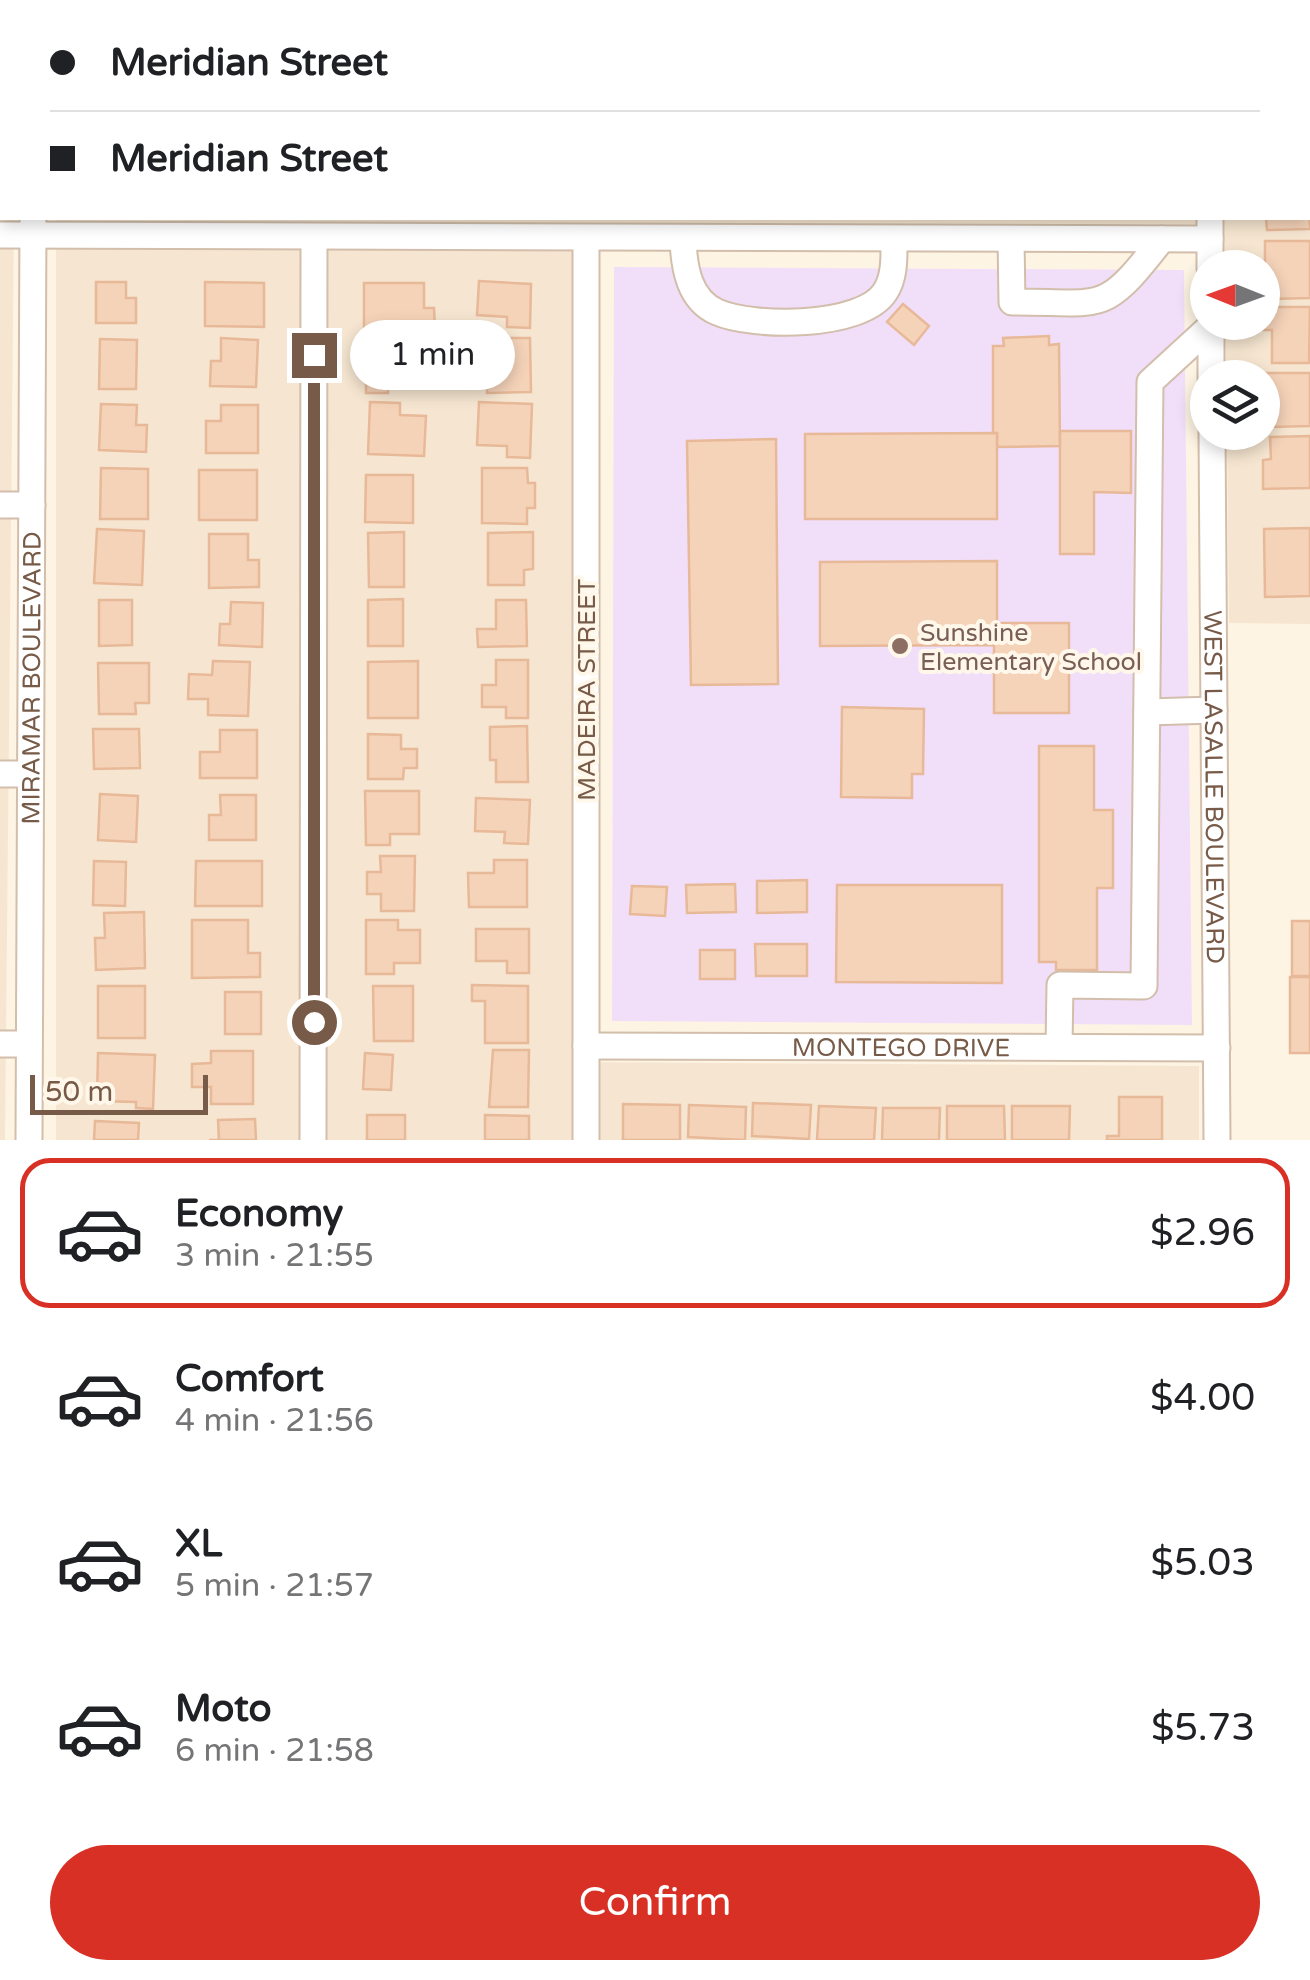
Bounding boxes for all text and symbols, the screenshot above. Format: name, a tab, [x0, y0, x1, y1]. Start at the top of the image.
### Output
text: Meridian Street	[110, 40, 388, 86]
text: Meridian Street	[110, 136, 388, 182]
north arrow	[1190, 250, 1280, 340]
map controls	[1190, 250, 1280, 450]
callout: 1 min	[349, 320, 514, 390]
route end	[292, 333, 337, 378]
text: 1 min	[390, 336, 475, 374]
button: layers	[1190, 360, 1280, 450]
street label: MIRAMAR BOULEVARD	[16, 531, 48, 825]
street label: MADEIRA STREET	[572, 579, 602, 801]
street label: WEST LASALLE BOULEVARD	[1197, 610, 1230, 964]
place label: Sunshine Elementary School	[920, 618, 1142, 677]
marker: Sunshine Elementary School	[889, 635, 911, 657]
route start	[292, 1000, 337, 1045]
street label: MONTEGO DRIVE	[792, 1033, 1010, 1063]
scale bar	[30, 1070, 208, 1114]
text: 50 m	[45, 1075, 113, 1109]
icon: car	[55, 1188, 145, 1278]
text: Economy	[175, 1191, 343, 1237]
text: $2.96	[1150, 1210, 1255, 1256]
text: 3 min · 21:55	[175, 1237, 374, 1275]
icon: car	[55, 1353, 145, 1443]
text: Comfort	[175, 1356, 324, 1402]
text: $4.00	[1150, 1375, 1255, 1421]
text: 4 min · 21:56	[175, 1402, 374, 1440]
icon: car	[55, 1518, 145, 1608]
text: XL	[175, 1521, 222, 1567]
text: $5.03	[1150, 1540, 1255, 1586]
text: 5 min · 21:57	[175, 1567, 374, 1605]
icon: car	[55, 1683, 145, 1773]
text: Moto	[175, 1686, 271, 1732]
text: $5.73	[1151, 1705, 1255, 1751]
text: 6 min · 21:58	[175, 1732, 374, 1770]
button: Confirm	[50, 1845, 1260, 1960]

